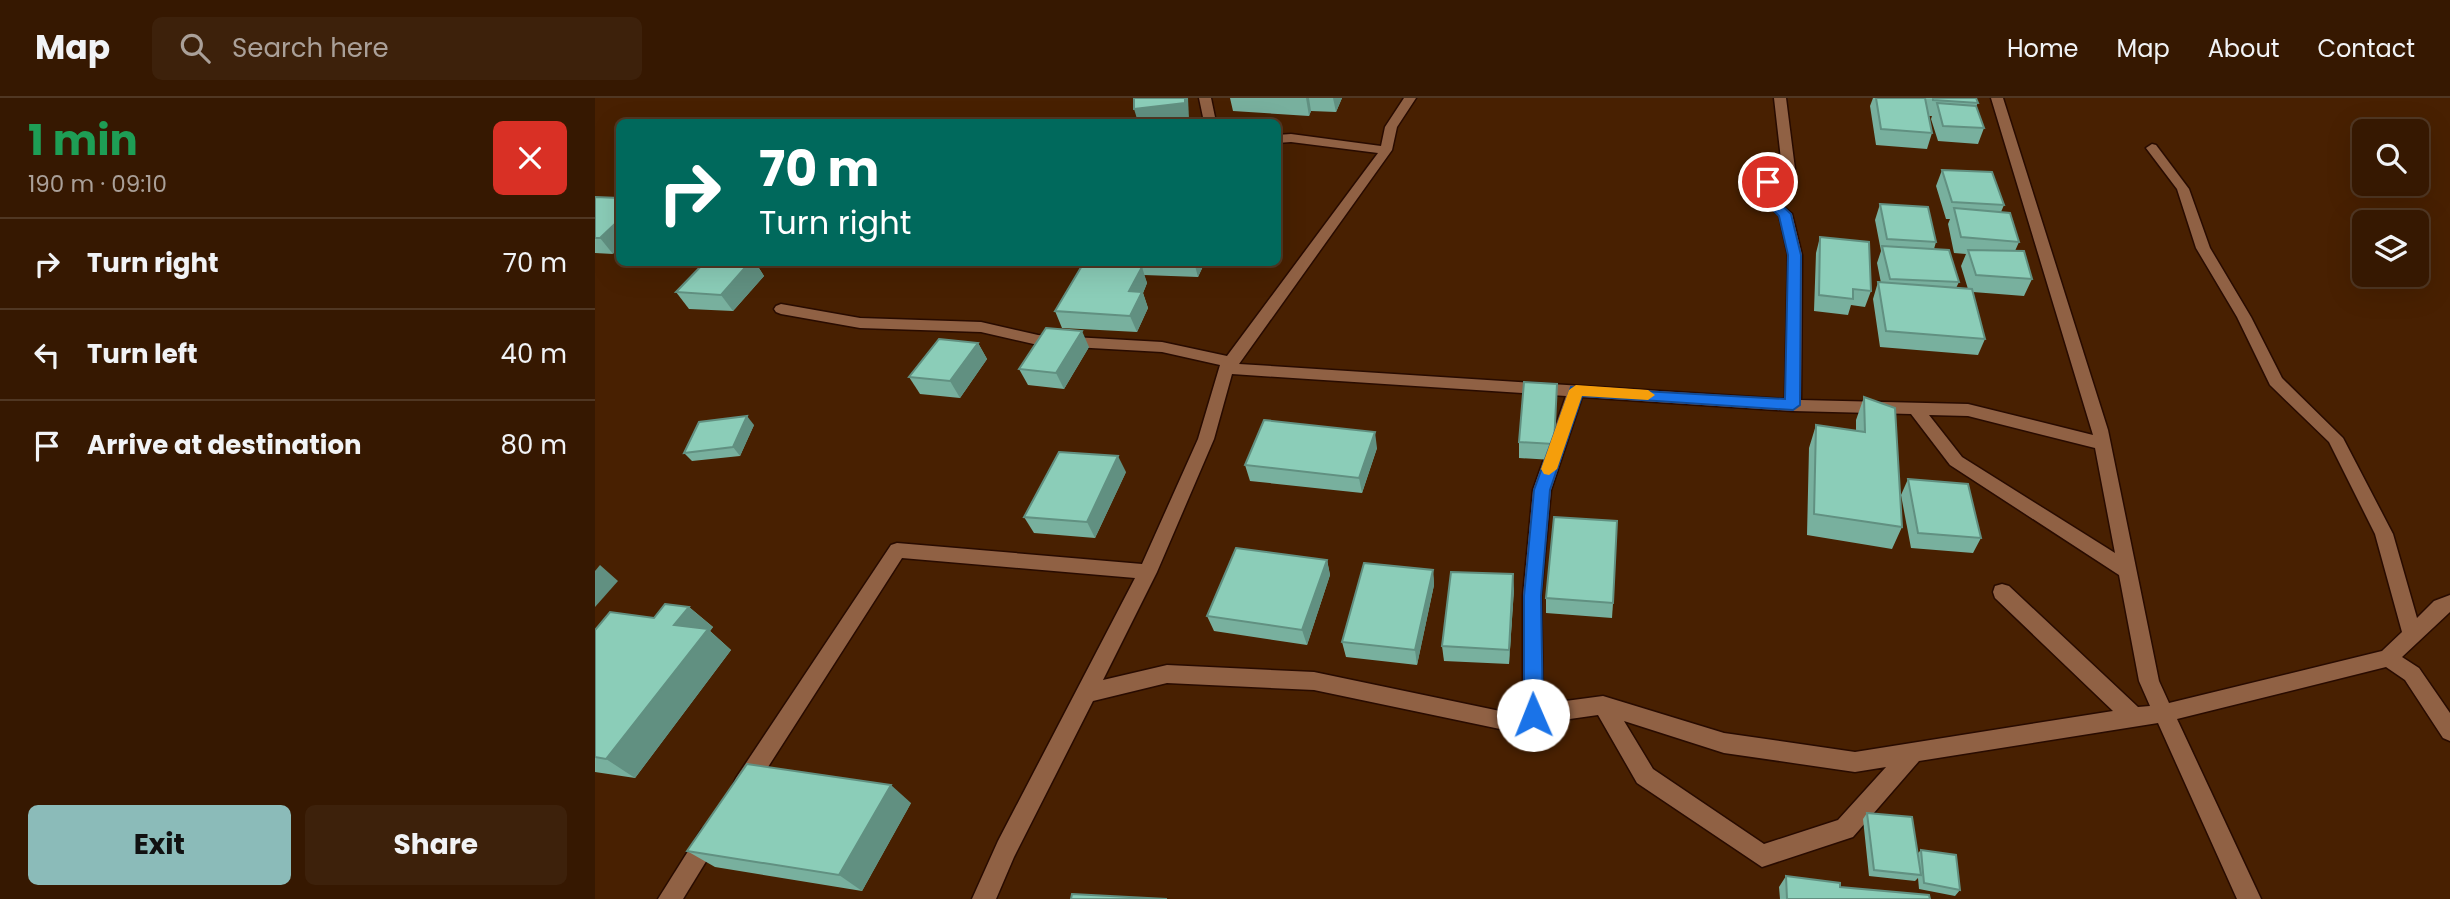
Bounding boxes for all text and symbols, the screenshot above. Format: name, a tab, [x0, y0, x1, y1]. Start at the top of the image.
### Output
search box	[152, 17, 642, 80]
text: Map	[35, 24, 110, 71]
icon: search	[176, 29, 214, 67]
text: Search here	[232, 30, 389, 66]
text: Home	[2007, 32, 2079, 65]
text: Map	[2117, 32, 2170, 65]
text: About	[2208, 32, 2279, 65]
text: Contact	[2317, 32, 2415, 65]
text: 1 min	[28, 111, 138, 170]
map controls	[2352, 119, 2429, 287]
button: search	[2352, 119, 2429, 196]
button: close	[493, 121, 567, 195]
text: 70 m	[759, 135, 879, 203]
icon: right	[644, 147, 735, 238]
pin	[1738, 152, 1798, 212]
icon: arrive	[1749, 163, 1787, 201]
text: 190 m · 09:10	[28, 168, 167, 200]
text: Turn right	[759, 200, 911, 245]
button: layers	[2352, 210, 2429, 287]
icon: right	[28, 245, 66, 283]
text: Turn right	[87, 245, 219, 281]
text: 70 m	[503, 245, 567, 281]
icon: left	[28, 336, 66, 374]
text: Turn left	[87, 336, 198, 372]
text: 40 m	[501, 336, 567, 372]
icon: arrive	[28, 427, 66, 465]
text: Arrive at destination	[87, 427, 362, 463]
text: 80 m	[501, 427, 567, 463]
position arrow	[1496, 678, 1570, 752]
button: Exit	[28, 805, 291, 885]
button: Share	[305, 805, 567, 885]

